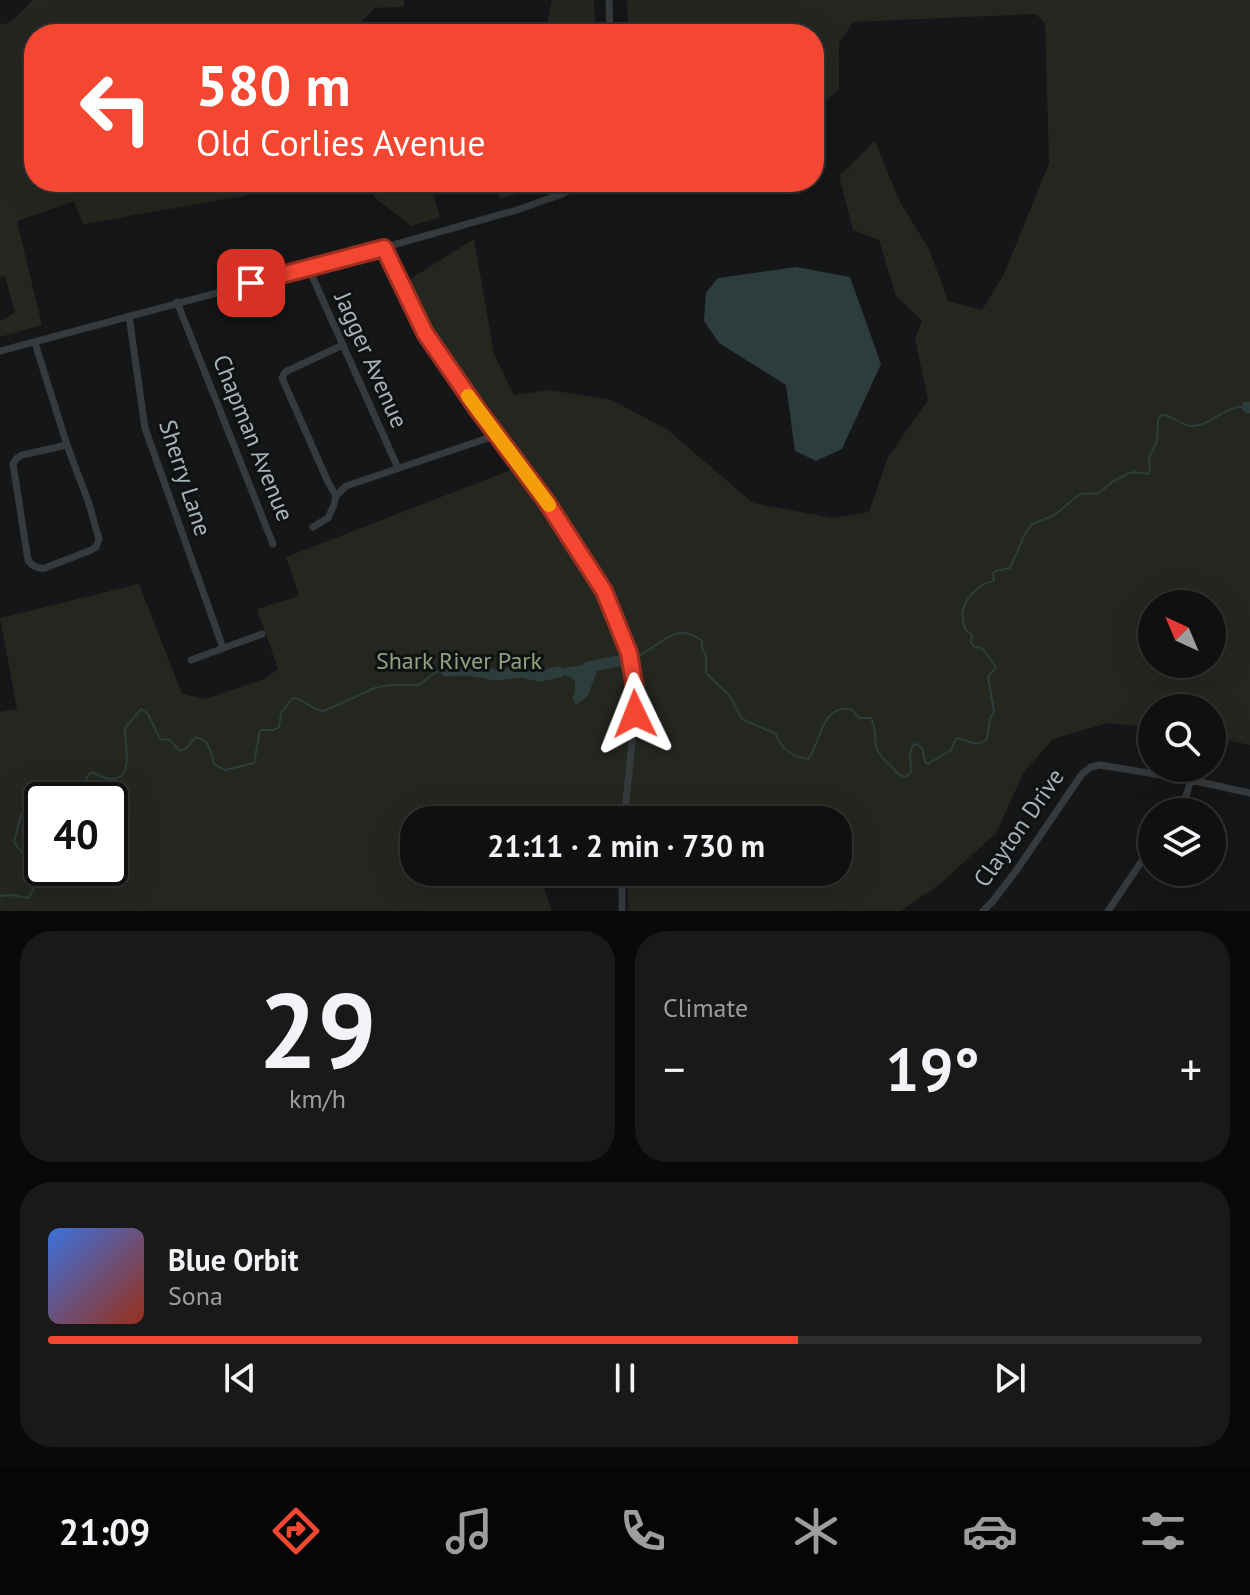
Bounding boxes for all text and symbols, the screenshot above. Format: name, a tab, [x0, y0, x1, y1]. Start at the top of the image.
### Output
text: 580 m	[196, 49, 351, 121]
icon: left	[64, 56, 168, 160]
text: Old Corlies Avenue	[196, 119, 485, 166]
pin	[217, 249, 285, 317]
icon: arrive	[229, 261, 273, 305]
street label: Jagger Avenue	[327, 286, 415, 433]
street label: Chapman Avenue	[206, 350, 301, 526]
street label: Sherry Lane	[152, 416, 219, 540]
north arrow	[1138, 590, 1226, 678]
map controls	[1138, 590, 1226, 886]
park label: Shark River Park	[376, 645, 543, 676]
position arrow	[593, 672, 677, 756]
button: search	[1138, 694, 1226, 782]
street label: Clayton Drive	[966, 762, 1071, 893]
speed limit sign: 40	[24, 782, 128, 886]
button: layers	[1138, 798, 1226, 886]
text: 21:11 · 2 min · 730 m	[487, 826, 765, 865]
text: 29	[259, 962, 376, 1097]
text: Climate	[663, 991, 748, 1024]
text: 19°	[885, 1030, 980, 1108]
text: −	[663, 1040, 685, 1097]
text: +	[1180, 1040, 1202, 1097]
text: km/h	[289, 1082, 346, 1115]
text: Blue Orbit	[168, 1240, 298, 1279]
text: Sona	[168, 1279, 223, 1312]
icon: previous	[218, 1356, 262, 1400]
icon: pause	[603, 1356, 647, 1400]
icon: next	[988, 1356, 1032, 1400]
icon: directions	[268, 1503, 324, 1559]
icon: music	[441, 1503, 497, 1559]
icon: phone	[615, 1503, 671, 1559]
icon: climate	[788, 1503, 844, 1559]
icon: car	[962, 1503, 1018, 1559]
icon: filters	[1135, 1503, 1191, 1559]
text: 21:09	[59, 1508, 150, 1555]

